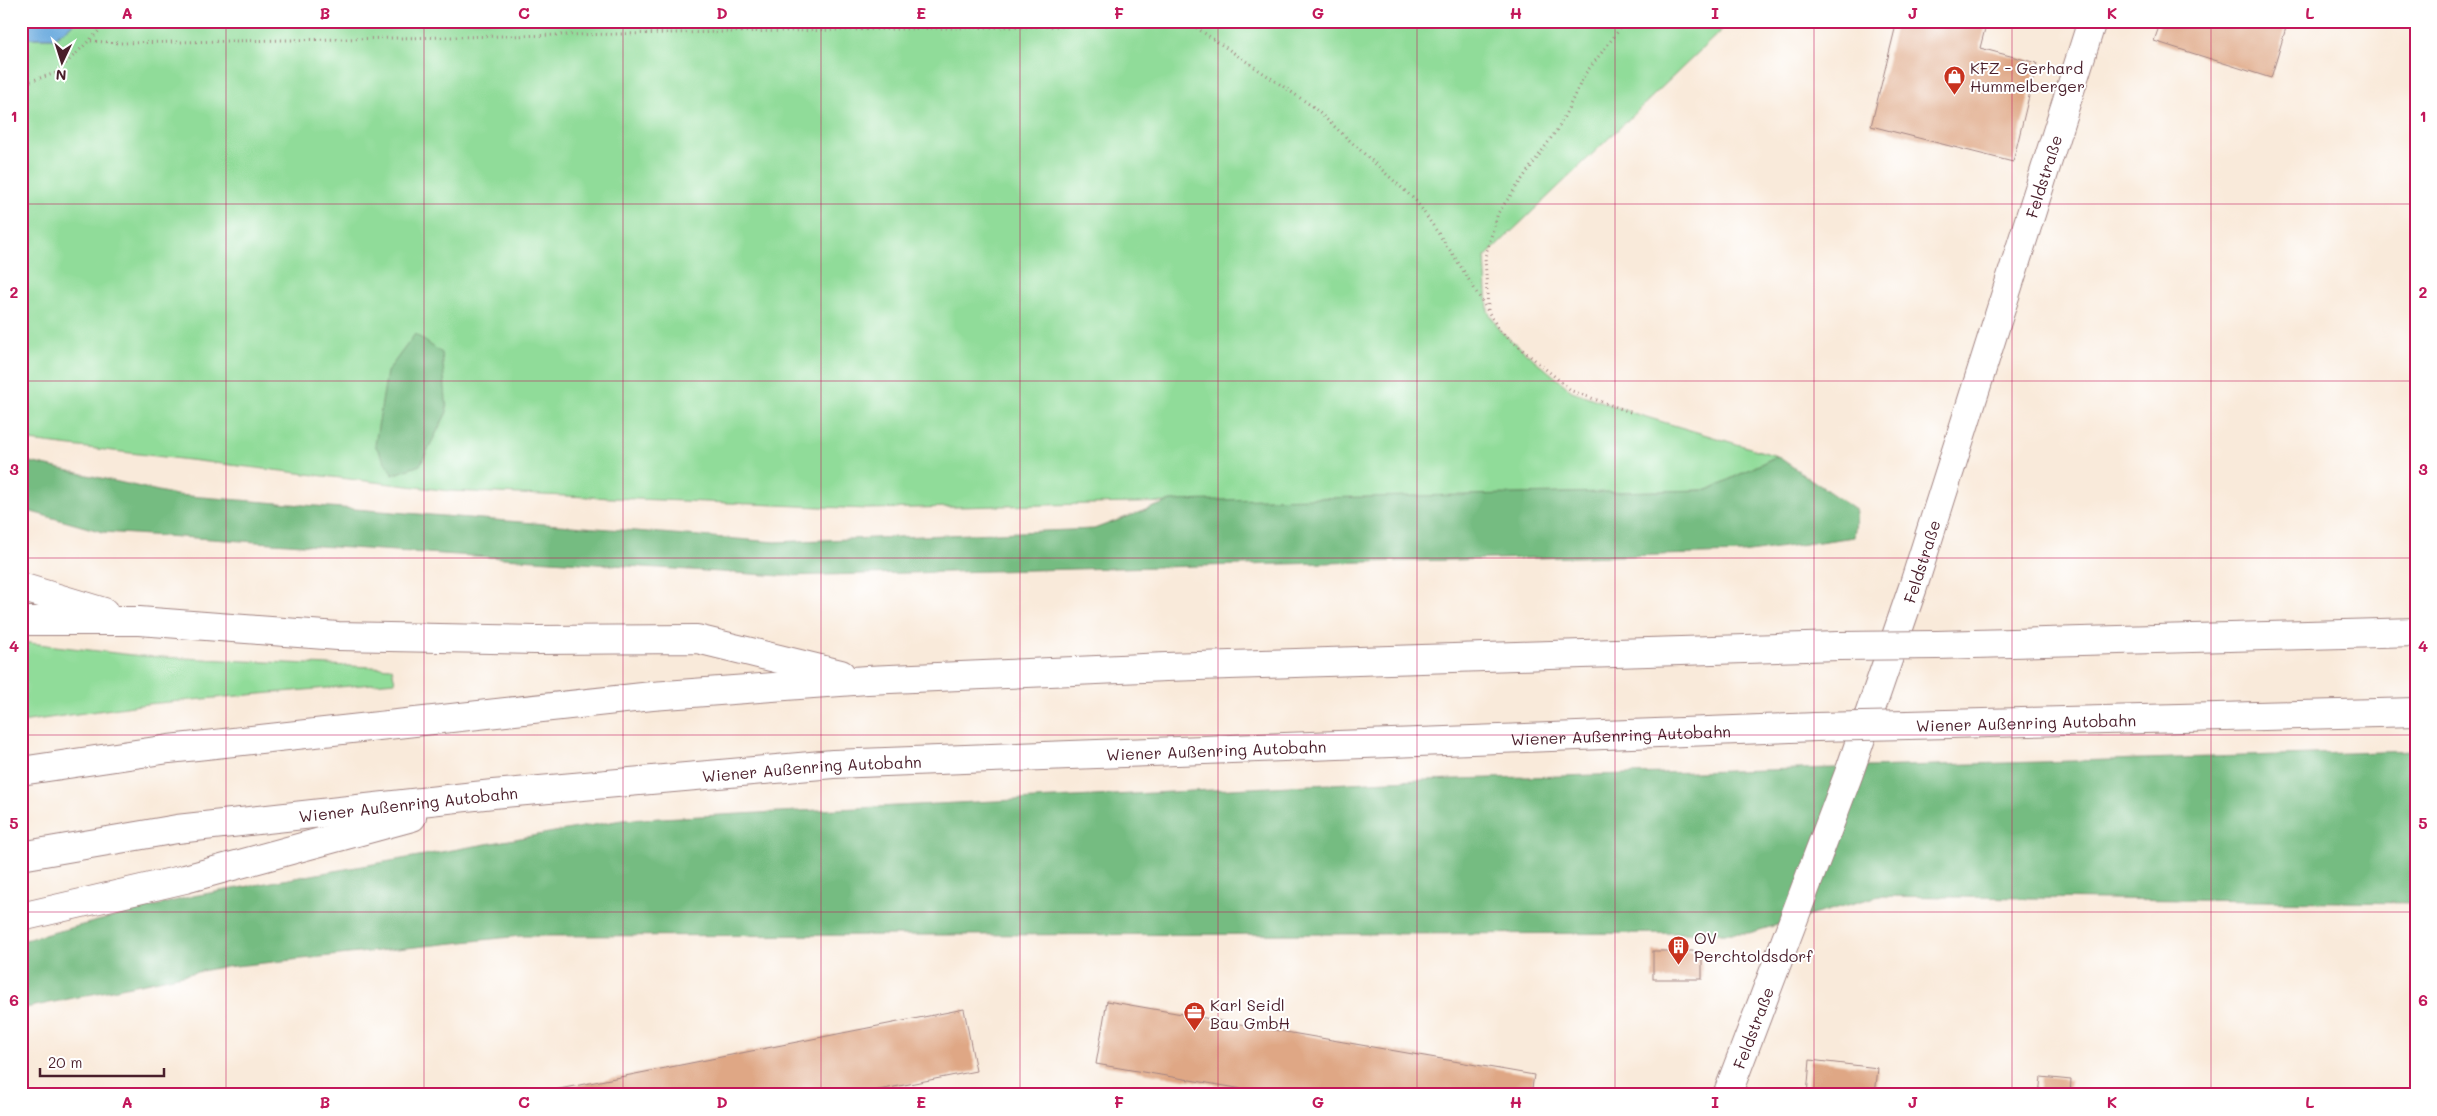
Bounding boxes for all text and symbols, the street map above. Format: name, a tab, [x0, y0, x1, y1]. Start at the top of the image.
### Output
text: A	[121, 2, 133, 23]
text: B	[320, 2, 330, 23]
text: C	[518, 2, 530, 23]
text: D	[716, 2, 728, 23]
text: E	[916, 2, 926, 23]
text: F	[1114, 2, 1124, 23]
text: G	[1312, 2, 1324, 23]
text: H	[1510, 2, 1522, 23]
text: I	[1711, 2, 1719, 23]
text: J	[1908, 2, 1918, 23]
text: K	[2107, 2, 2117, 23]
text: L	[2305, 2, 2315, 23]
north arrow	[38, 38, 88, 88]
place label: KFZ - Gerhard Hummelberger	[1970, 57, 2085, 96]
shop icon: KFZ - Gerhard Hummelberger	[1942, 64, 1966, 95]
text: N	[55, 66, 67, 85]
text: 1	[10, 105, 18, 126]
text: 1	[2419, 105, 2427, 126]
street label: Feldstraße	[2020, 132, 2066, 220]
text: 2	[10, 281, 19, 302]
text: 2	[2419, 281, 2428, 302]
text: 3	[9, 458, 19, 479]
text: 3	[2418, 458, 2428, 479]
street label: Feldstraße	[1898, 517, 1944, 606]
text: 4	[9, 635, 19, 656]
text: 4	[2418, 635, 2428, 656]
street label: Wiener Außenring Autobahn	[1916, 709, 2136, 735]
street label: Wiener Außenring Autobahn	[1510, 720, 1731, 749]
street label: Wiener Außenring Autobahn	[1106, 735, 1327, 764]
street label: Wiener Außenring Autobahn	[701, 750, 922, 786]
street label: Wiener Außenring Autobahn	[298, 781, 519, 826]
text: 5	[9, 812, 19, 833]
text: 5	[2418, 812, 2428, 833]
place label: OV Perchtoldsdorf	[1694, 927, 1813, 966]
building icon: OV Perchtoldsdorf	[1666, 934, 1690, 965]
street label: Feldstraße	[1727, 984, 1778, 1072]
text: 6	[9, 989, 19, 1010]
text: 6	[2418, 989, 2428, 1010]
place label: Karl Seidl Bau GmbH	[1210, 994, 1290, 1033]
office icon: Karl Seidl Bau GmbH	[1182, 1001, 1206, 1032]
scale bar	[40, 1046, 164, 1078]
text: 20 m	[48, 1052, 82, 1072]
text: A	[121, 1091, 133, 1112]
text: B	[320, 1091, 330, 1112]
text: C	[518, 1091, 530, 1112]
text: D	[716, 1091, 728, 1112]
text: E	[916, 1091, 926, 1112]
text: F	[1114, 1091, 1124, 1112]
text: G	[1312, 1091, 1324, 1112]
text: H	[1510, 1091, 1522, 1112]
text: I	[1711, 1091, 1719, 1112]
text: J	[1908, 1091, 1918, 1112]
text: K	[2107, 1091, 2117, 1112]
text: L	[2305, 1091, 2315, 1112]

